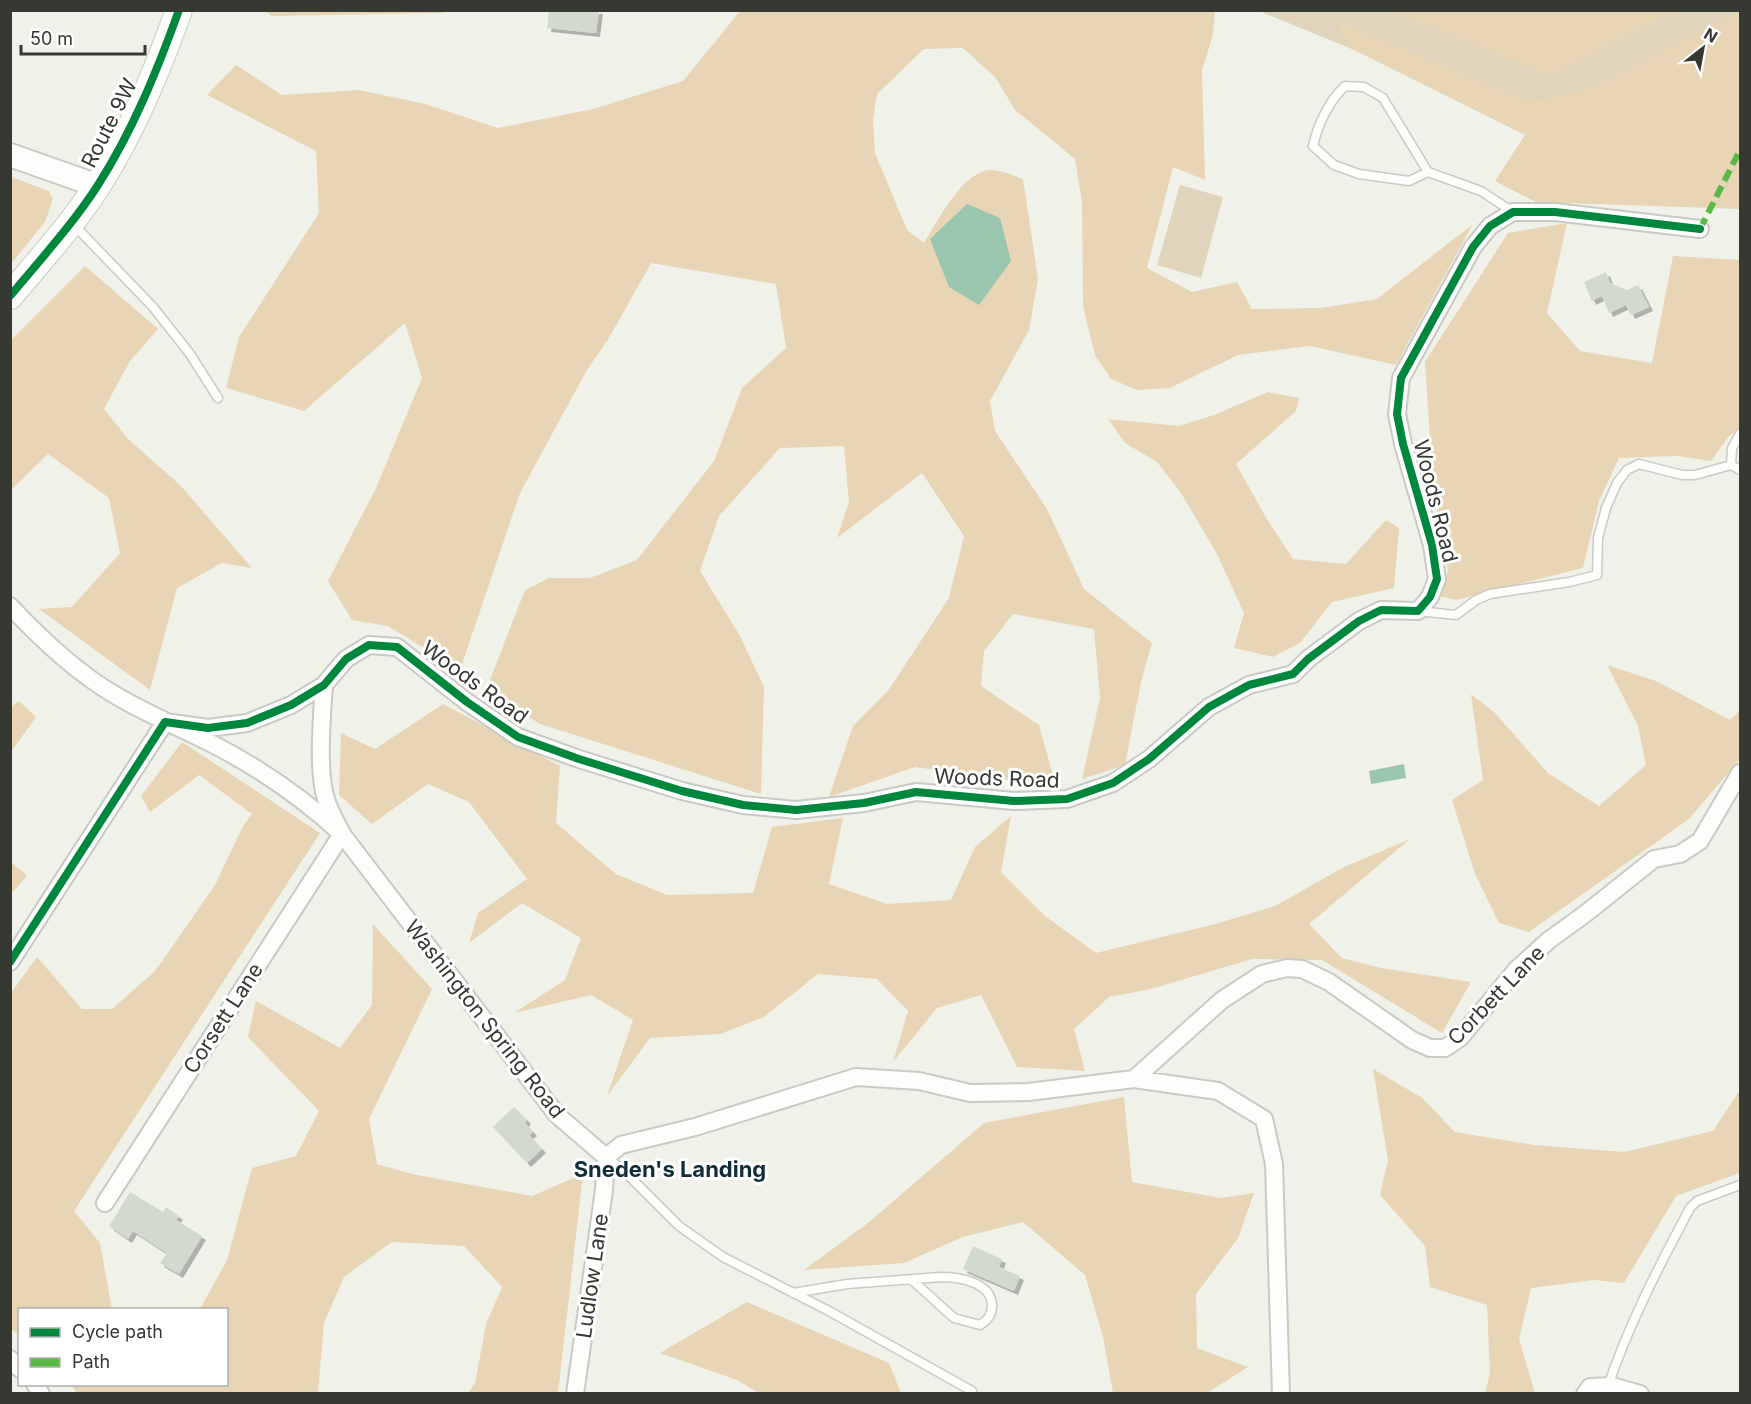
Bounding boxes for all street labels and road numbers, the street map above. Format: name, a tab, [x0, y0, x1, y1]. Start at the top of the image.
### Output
street label: Route 9W	[76, 74, 142, 172]
street label: Woods Road	[1409, 437, 1463, 565]
street label: Woods Road	[417, 635, 533, 729]
street label: Woods Road	[934, 763, 1060, 793]
street label: Washington Spring Road	[400, 915, 570, 1123]
street label: Corbett Lane	[1442, 940, 1550, 1050]
street label: Corsett Lane	[178, 958, 268, 1078]
street label: Ludlow Lane	[571, 1212, 613, 1340]

